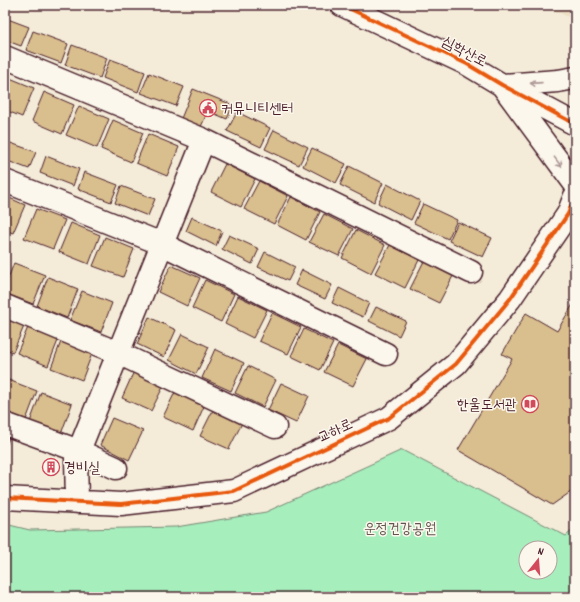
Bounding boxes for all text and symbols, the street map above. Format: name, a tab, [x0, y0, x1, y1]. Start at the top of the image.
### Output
street label: 심학산로	[438, 32, 491, 74]
one-way arrow	[530, 79, 543, 86]
public building icon: 커뮤니티센터	[198, 98, 218, 118]
place label: 커뮤니티센터	[221, 99, 293, 121]
one-way arrow	[554, 156, 562, 167]
library icon: 한울도서관	[520, 394, 540, 414]
place label: 한울도서관	[457, 395, 517, 417]
street label: 교하로	[315, 414, 357, 449]
building icon: 경비실	[41, 457, 61, 477]
place label: 경비실	[64, 458, 100, 480]
park label: 운정건강공원	[364, 519, 436, 541]
north arrow	[518, 540, 558, 580]
text: N	[535, 544, 546, 561]

